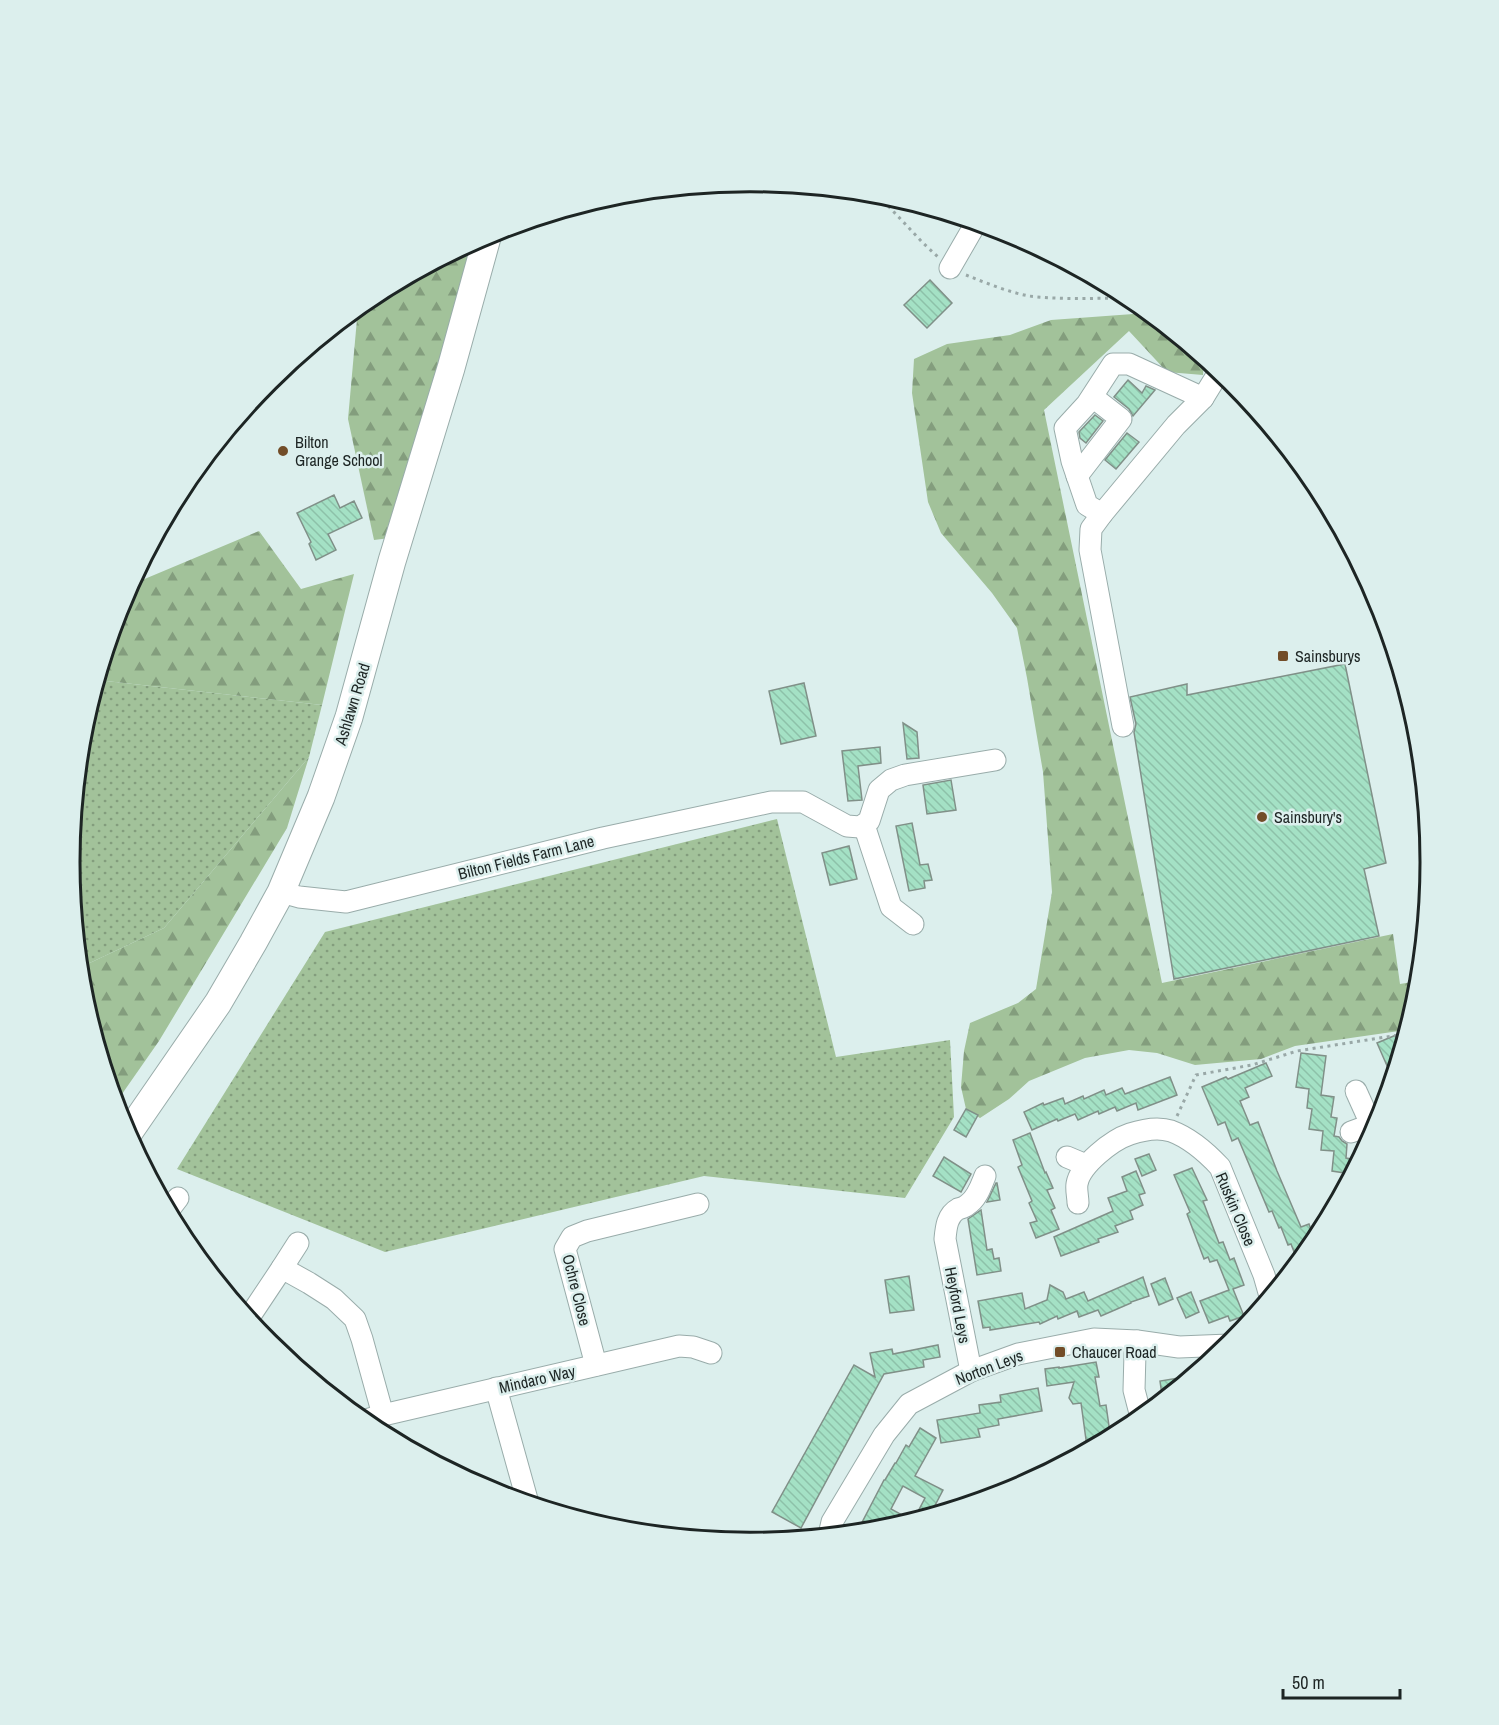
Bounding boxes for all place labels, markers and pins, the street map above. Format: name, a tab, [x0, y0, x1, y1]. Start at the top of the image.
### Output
place label: Bilton Grange School	[295, 431, 383, 471]
marker: Bilton Grange School	[276, 444, 290, 458]
place label: Sainsburys	[1295, 645, 1361, 667]
marker: Sainsburys	[1276, 649, 1290, 663]
place label: Sainsbury's	[1274, 806, 1342, 828]
marker: Sainsbury's	[1255, 810, 1269, 824]
place label: Chaucer Road	[1072, 1341, 1157, 1363]
marker: Chaucer Road	[1053, 1345, 1067, 1359]

